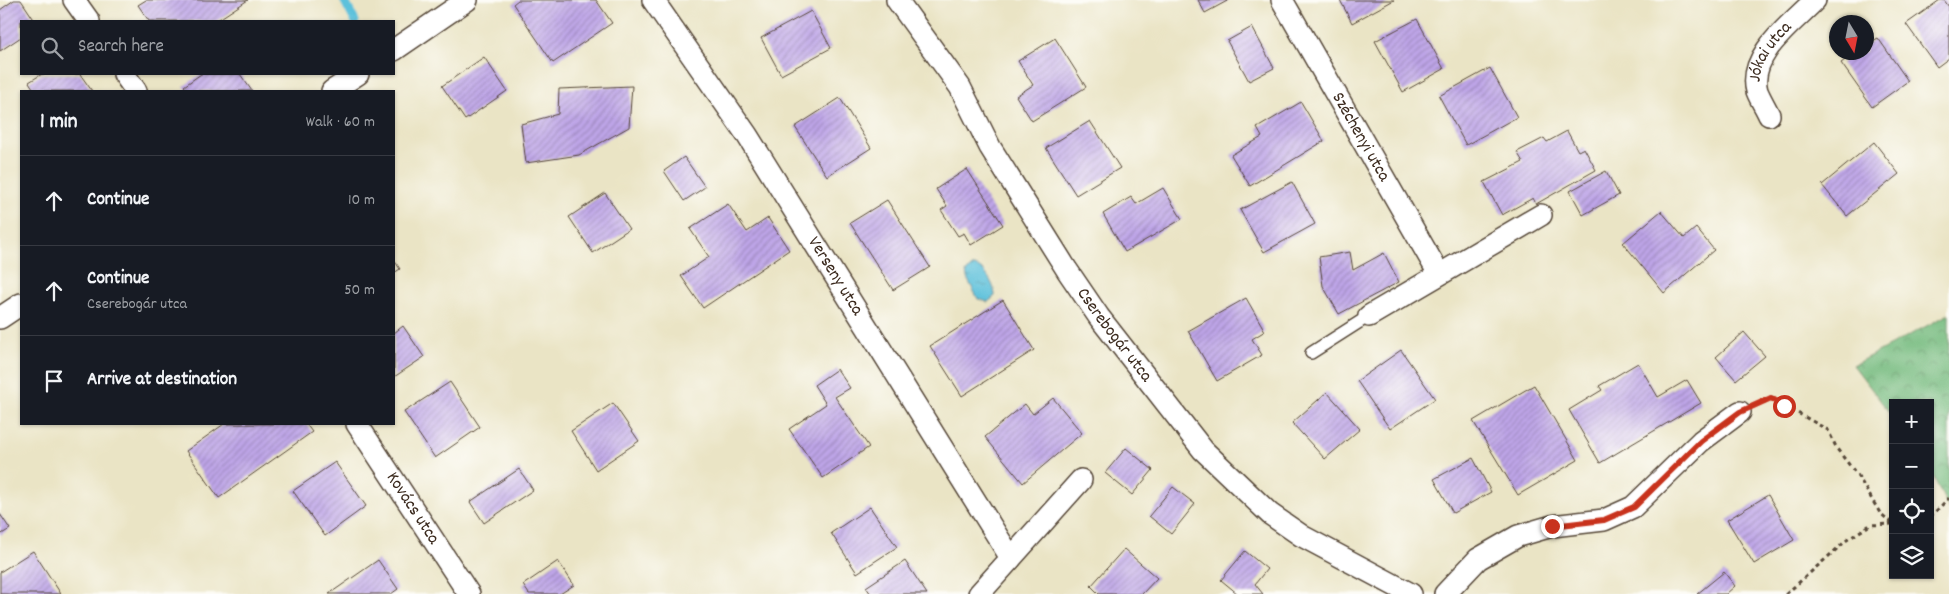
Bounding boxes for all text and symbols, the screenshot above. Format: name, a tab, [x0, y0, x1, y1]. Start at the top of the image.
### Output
north arrow	[1829, 15, 1874, 60]
street label: Jókai utca	[1743, 16, 1798, 83]
search box	[20, 20, 395, 75]
icon: search	[38, 34, 66, 62]
text: Search here	[78, 34, 164, 61]
street label: Széchenyi utca	[1325, 88, 1396, 187]
text: 1 min	[40, 108, 77, 138]
text: Walk · 60 m	[306, 111, 375, 134]
icon: ahead	[40, 187, 68, 215]
text: Continue	[87, 187, 149, 214]
text: 10 m	[348, 189, 375, 212]
street label: Verseny utca	[801, 232, 870, 321]
text: Continue	[87, 266, 149, 293]
icon: ahead	[40, 277, 68, 305]
text: 50 m	[344, 279, 375, 302]
street label: Cserebogár utca	[1070, 283, 1158, 388]
text: Cserebogár utca	[87, 293, 187, 316]
icon: arrive	[40, 367, 68, 395]
text: Arrive at destination	[87, 367, 237, 394]
route start	[1773, 395, 1796, 418]
map controls	[1889, 399, 1934, 579]
button: +	[1889, 399, 1934, 444]
button: −	[1889, 444, 1934, 489]
street label: Kovács utca	[380, 467, 446, 550]
button: locate	[1889, 489, 1934, 534]
route end	[1541, 515, 1564, 538]
button: layers	[1889, 534, 1934, 579]

